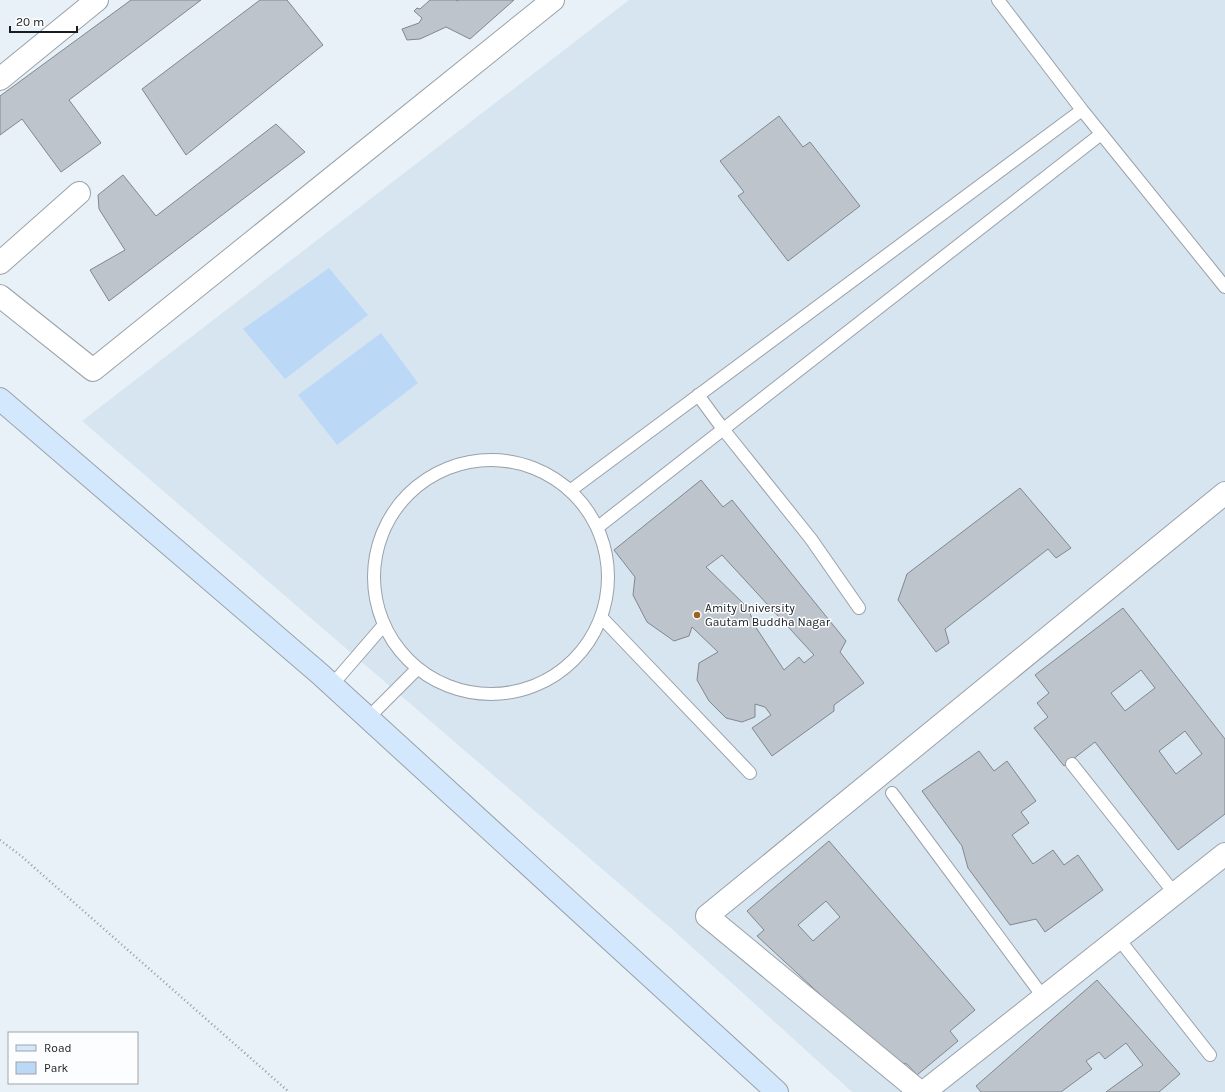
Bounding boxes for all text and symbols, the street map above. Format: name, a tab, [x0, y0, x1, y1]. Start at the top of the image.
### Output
scale bar	[10, 8, 77, 34]
text: 20 m	[16, 15, 44, 29]
place label: Amity University Gautam Buddha Nagar	[705, 601, 831, 629]
marker: Amity University Gautam Buddha Nagar	[692, 610, 702, 620]
legend	[8, 1032, 138, 1084]
text: Road	[44, 1041, 72, 1055]
text: Park	[44, 1061, 69, 1075]

